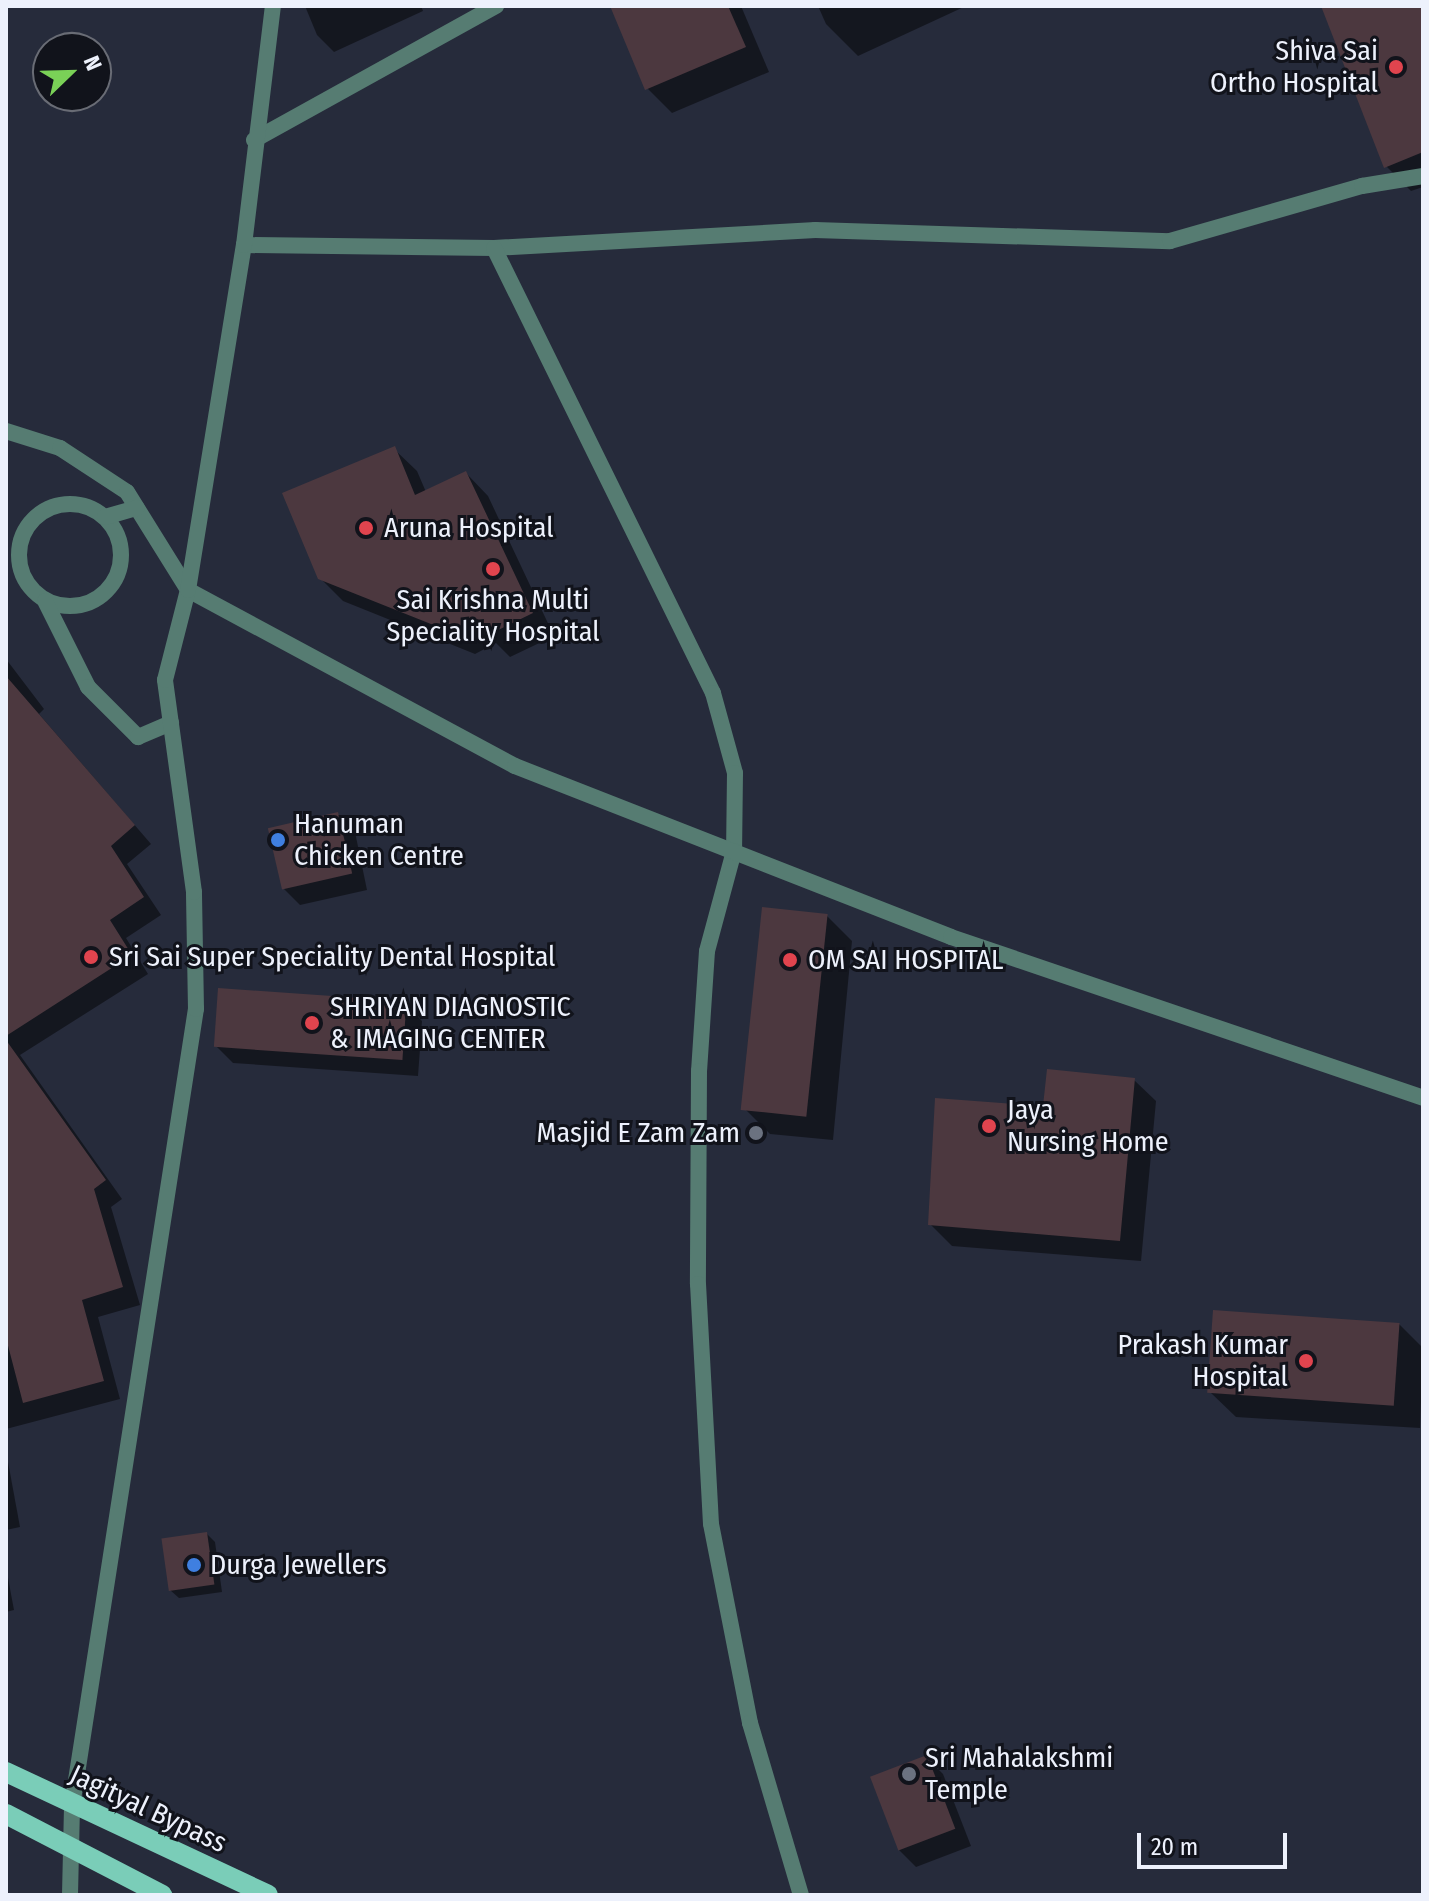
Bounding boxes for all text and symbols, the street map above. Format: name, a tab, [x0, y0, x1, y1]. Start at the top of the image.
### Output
north arrow	[32, 32, 112, 112]
place label: Shiva Sai Ortho Hospital	[1210, 34, 1378, 100]
text: N	[78, 52, 108, 75]
marker: Shiva Sai Ortho Hospital	[1385, 56, 1407, 78]
place label: Aruna Hospital	[384, 511, 554, 545]
marker: Aruna Hospital	[355, 517, 377, 539]
marker: Sai Krishna Multi Speciality Hospital	[482, 558, 504, 580]
place label: Sai Krishna Multi Speciality Hospital	[386, 583, 600, 649]
place label: Hanuman Chicken Centre	[294, 807, 464, 873]
marker: Hanuman Chicken Centre	[269, 831, 287, 849]
place label: Sri Sai Super Speciality Dental Hospital	[109, 940, 555, 974]
place label: OM SAI HOSPITAL	[808, 943, 1003, 977]
marker: Sri Sai Super Speciality Dental Hospital	[80, 946, 102, 968]
marker: OM SAI HOSPITAL	[779, 949, 801, 971]
place label: SHRIYAN DIAGNOSTIC & IMAGING CENTER	[330, 990, 571, 1056]
marker: SHRIYAN DIAGNOSTIC & IMAGING CENTER	[301, 1012, 323, 1034]
place label: Jaya Nursing Home	[1007, 1093, 1169, 1159]
marker: Jaya Nursing Home	[978, 1115, 1000, 1137]
place label: Masjid E Zam Zam	[537, 1116, 740, 1150]
marker: Masjid E Zam Zam	[747, 1124, 765, 1142]
place label: Prakash Kumar Hospital	[1118, 1328, 1288, 1394]
marker: Prakash Kumar Hospital	[1295, 1350, 1317, 1372]
place label: Durga Jewellers	[210, 1548, 387, 1582]
marker: Durga Jewellers	[185, 1556, 203, 1574]
place label: Sri Mahalakshmi Temple	[925, 1741, 1113, 1807]
street label: Jagityal Bypass	[64, 1758, 232, 1860]
marker: Sri Mahalakshmi Temple	[900, 1765, 918, 1783]
scale bar	[1141, 1817, 1291, 1867]
text: 20 m	[1151, 1833, 1198, 1861]

